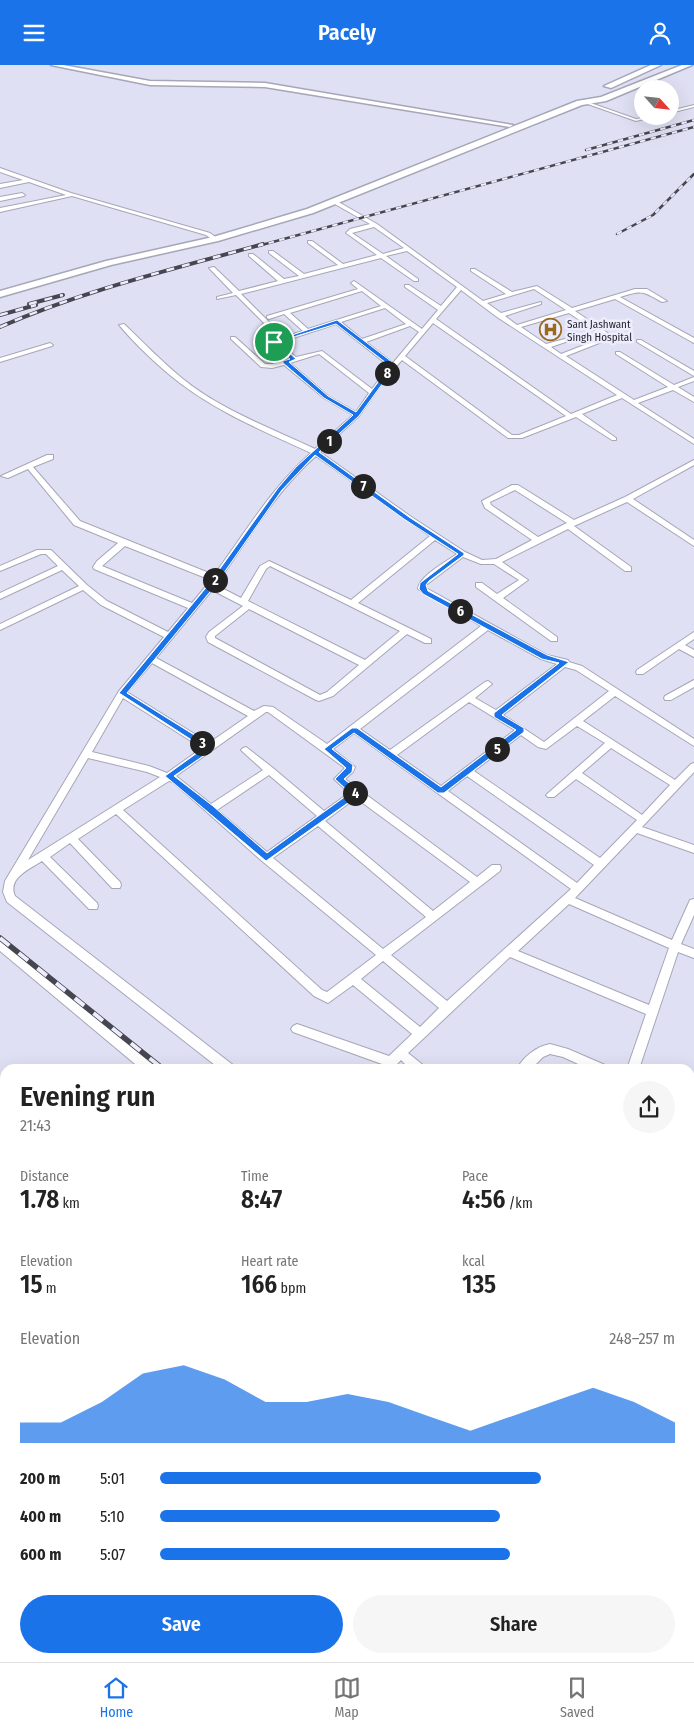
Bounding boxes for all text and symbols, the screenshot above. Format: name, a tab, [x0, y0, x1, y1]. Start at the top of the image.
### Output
icon: menu	[20, 19, 48, 47]
text: Pacely	[318, 19, 376, 46]
icon: person	[646, 19, 674, 47]
north arrow	[634, 80, 679, 125]
map controls	[634, 80, 679, 125]
hospital icon: Sant Jashwant Singh Hospital	[539, 318, 563, 342]
place label: Sant Jashwant Singh Hospital	[567, 318, 632, 344]
pin	[253, 321, 295, 363]
icon: arrive	[260, 328, 288, 356]
pin: 8	[374, 361, 400, 385]
text: 8	[384, 365, 391, 382]
pin: 1	[316, 429, 342, 453]
text: 1	[327, 433, 332, 450]
pin: 7	[350, 473, 376, 499]
text: 7	[361, 478, 366, 495]
pin: 2	[202, 567, 228, 593]
text: 2	[212, 572, 219, 589]
pin: 6	[448, 599, 472, 623]
text: 6	[457, 603, 464, 620]
pin: 3	[190, 731, 214, 755]
text: 3	[199, 735, 206, 752]
pin: 5	[484, 737, 510, 761]
text: 5	[494, 741, 501, 758]
pin: 4	[342, 781, 368, 805]
text: 4	[352, 785, 359, 802]
text: Evening run	[20, 1080, 155, 1113]
button: share	[623, 1081, 675, 1133]
text: 21:43	[20, 1116, 51, 1135]
text: Distance	[20, 1168, 69, 1185]
text: Time	[241, 1168, 269, 1185]
text: Pace	[462, 1168, 488, 1185]
text: 1.78	[20, 1185, 59, 1215]
text: 8:47	[241, 1185, 282, 1215]
text: 4:56	[462, 1185, 506, 1215]
text: km	[59, 1195, 80, 1212]
text: /km	[506, 1195, 533, 1212]
text: Elevation	[20, 1253, 73, 1270]
text: Heart rate	[241, 1253, 298, 1270]
text: kcal	[462, 1253, 485, 1270]
text: 15	[20, 1270, 42, 1300]
text: 166	[241, 1270, 277, 1300]
text: 135	[462, 1270, 496, 1300]
text: m	[42, 1280, 57, 1297]
text: bpm	[277, 1280, 306, 1297]
text: Elevation	[20, 1329, 80, 1348]
text: 248–257 m	[609, 1329, 675, 1348]
text: 200 m	[20, 1469, 60, 1488]
text: 5:01	[100, 1469, 125, 1488]
text: 400 m	[20, 1507, 61, 1526]
text: 5:10	[100, 1507, 125, 1526]
text: 600 m	[20, 1545, 61, 1564]
text: 5:07	[100, 1545, 125, 1564]
button: Save	[20, 1595, 343, 1653]
button: Share	[353, 1595, 675, 1653]
tab: Home	[100, 1674, 133, 1721]
tab: Map	[333, 1674, 361, 1721]
tab: Saved	[560, 1674, 594, 1721]

